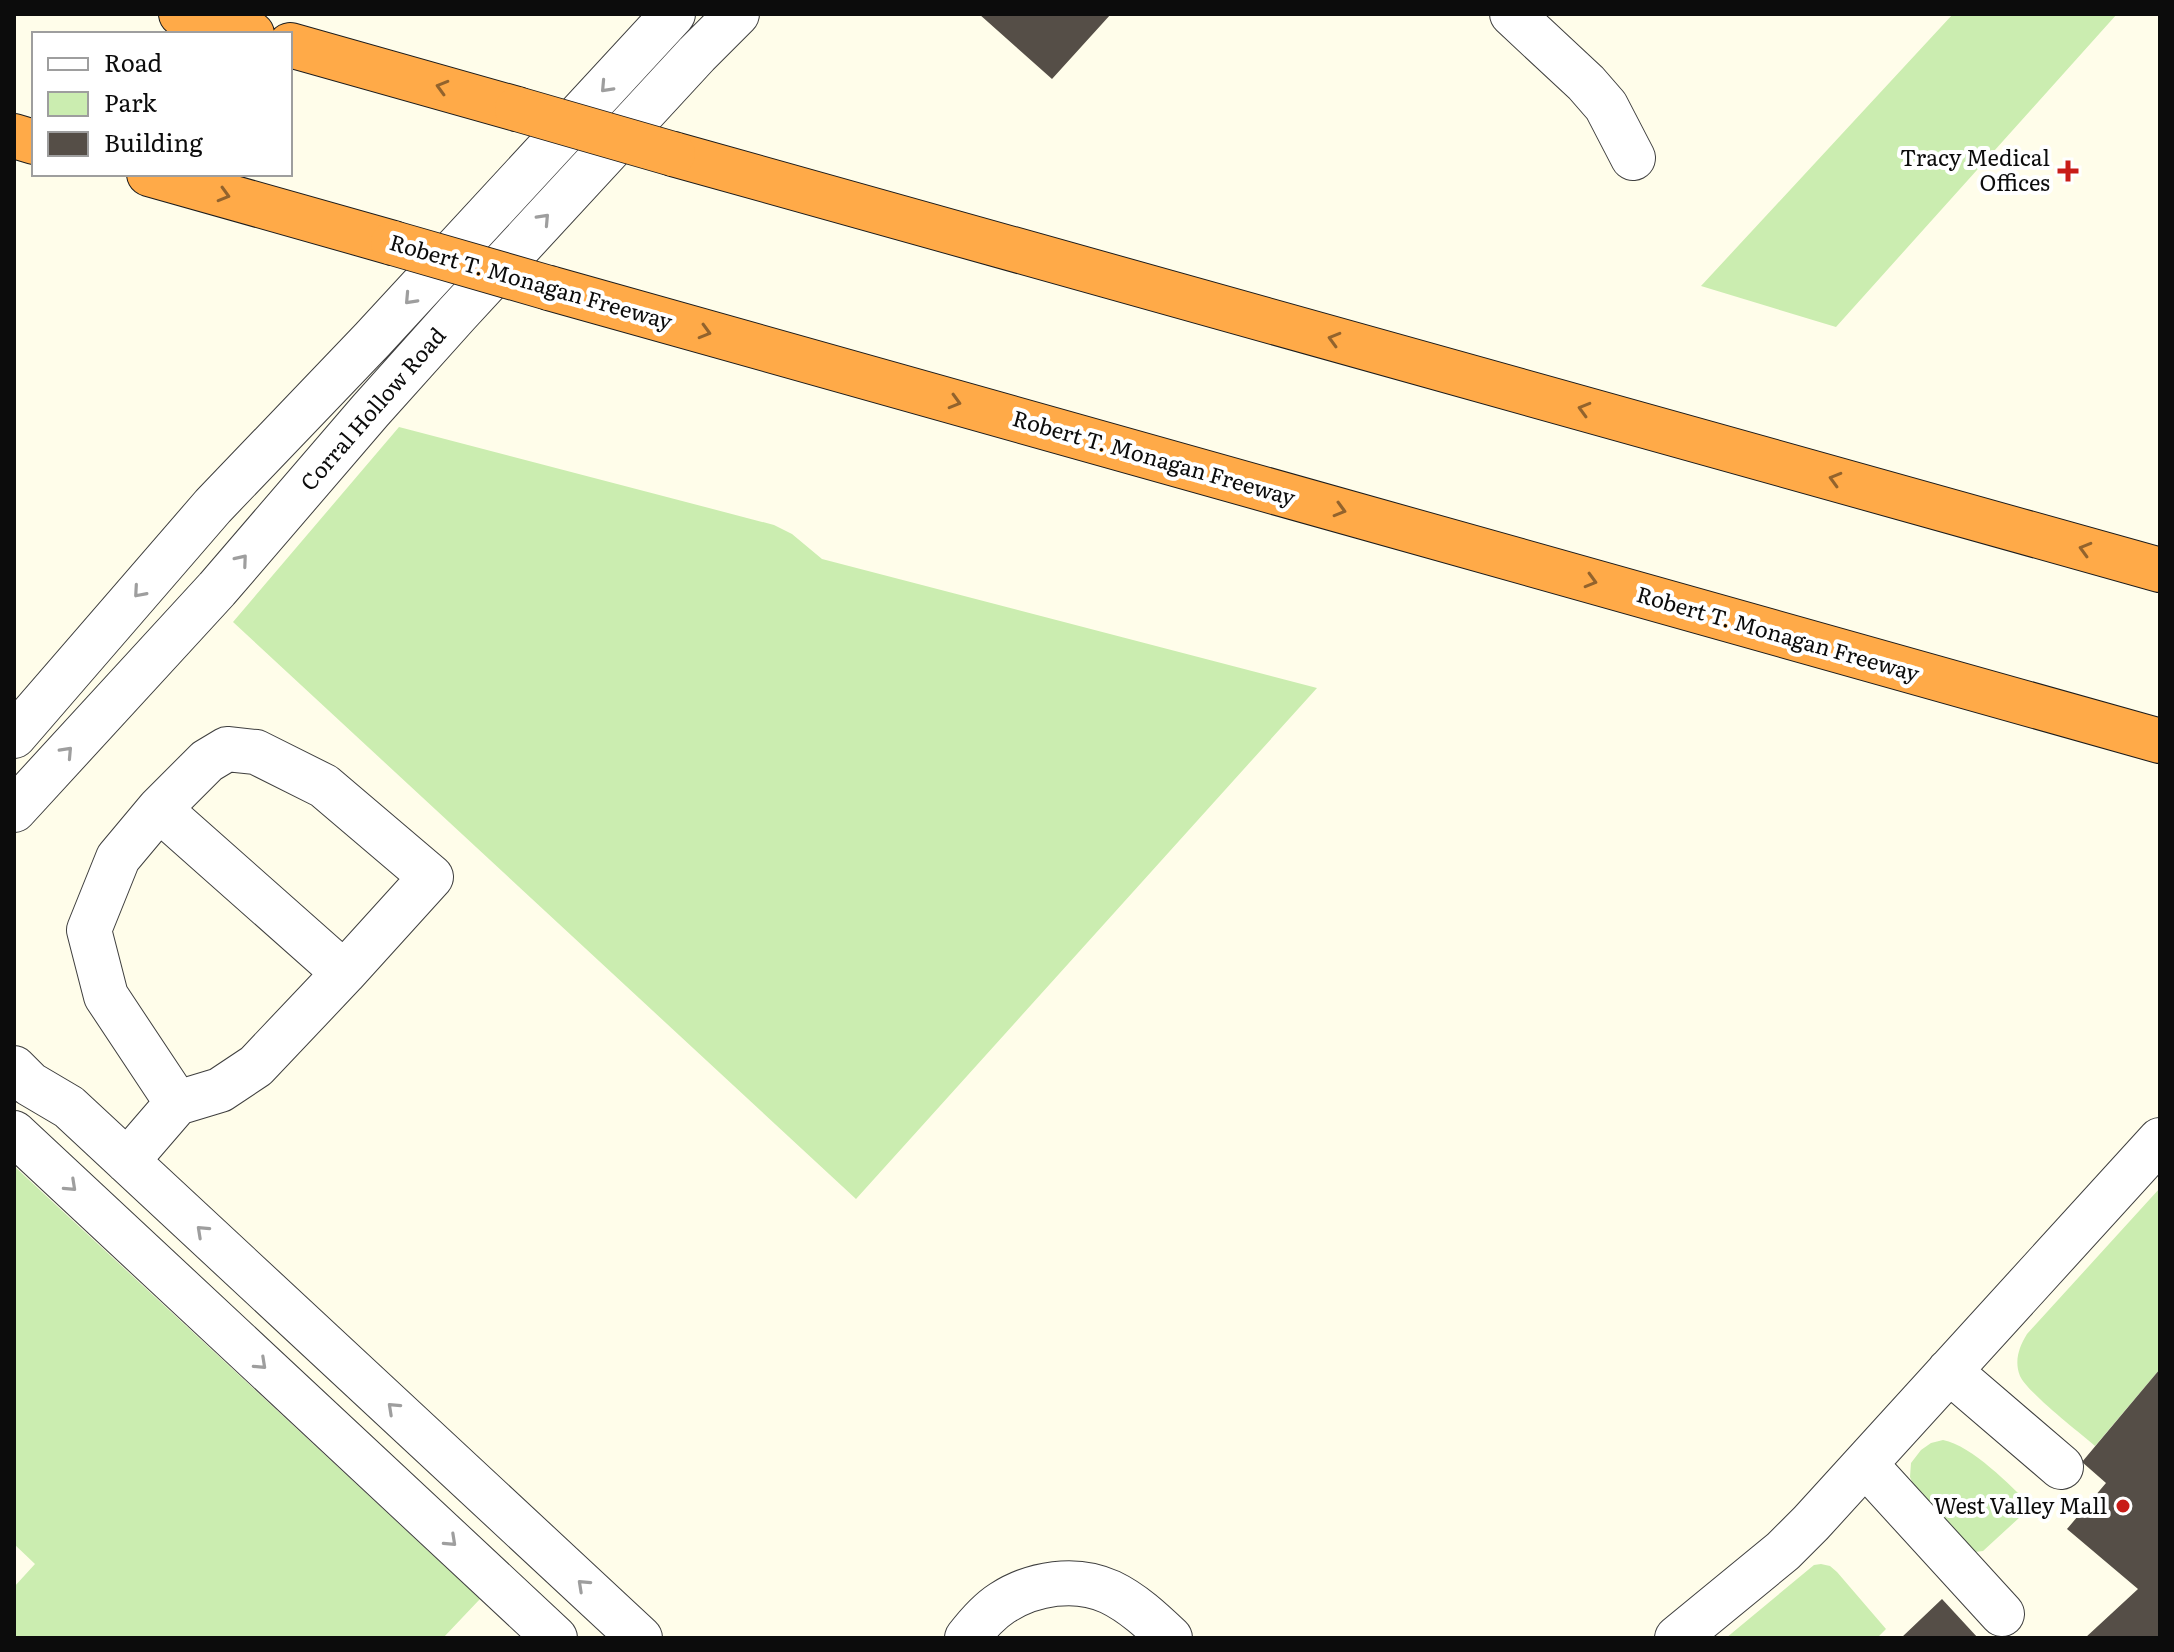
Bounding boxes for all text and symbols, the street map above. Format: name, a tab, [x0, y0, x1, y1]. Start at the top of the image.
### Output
legend	[32, 32, 292, 176]
text: Road	[104, 44, 163, 79]
one-way arrow	[601, 78, 616, 92]
one-way arrow	[435, 80, 449, 97]
text: Park	[104, 84, 157, 119]
text: Building	[104, 124, 203, 159]
place label: Tracy Medical Offices	[1900, 140, 2050, 198]
marker: Tracy Medical Offices	[2057, 160, 2079, 182]
one-way arrow	[216, 186, 230, 202]
one-way arrow	[535, 214, 550, 228]
street label: Robert T. Monagan Freeway	[386, 224, 677, 337]
one-way arrow	[406, 289, 420, 304]
street label: Corral Hollow Road	[291, 319, 452, 497]
one-way arrow	[698, 322, 711, 339]
one-way arrow	[1327, 332, 1341, 349]
one-way arrow	[948, 393, 962, 409]
street label: Robert T. Monagan Freeway	[1009, 400, 1300, 513]
one-way arrow	[1578, 402, 1592, 419]
one-way arrow	[1828, 472, 1842, 489]
one-way arrow	[1333, 501, 1347, 518]
one-way arrow	[2078, 542, 2092, 559]
one-way arrow	[232, 555, 247, 569]
one-way arrow	[1583, 572, 1597, 588]
street label: Robert T. Monagan Freeway	[1633, 576, 1924, 689]
one-way arrow	[134, 583, 149, 598]
one-way arrow	[57, 747, 71, 762]
one-way arrow	[62, 1177, 76, 1192]
one-way arrow	[197, 1225, 211, 1240]
one-way arrow	[252, 1354, 266, 1369]
one-way arrow	[387, 1403, 402, 1417]
place label: West Valley Mall	[1933, 1488, 2107, 1521]
marker: West Valley Mall	[2114, 1497, 2132, 1515]
one-way arrow	[442, 1532, 457, 1546]
one-way arrow	[578, 1579, 592, 1594]

